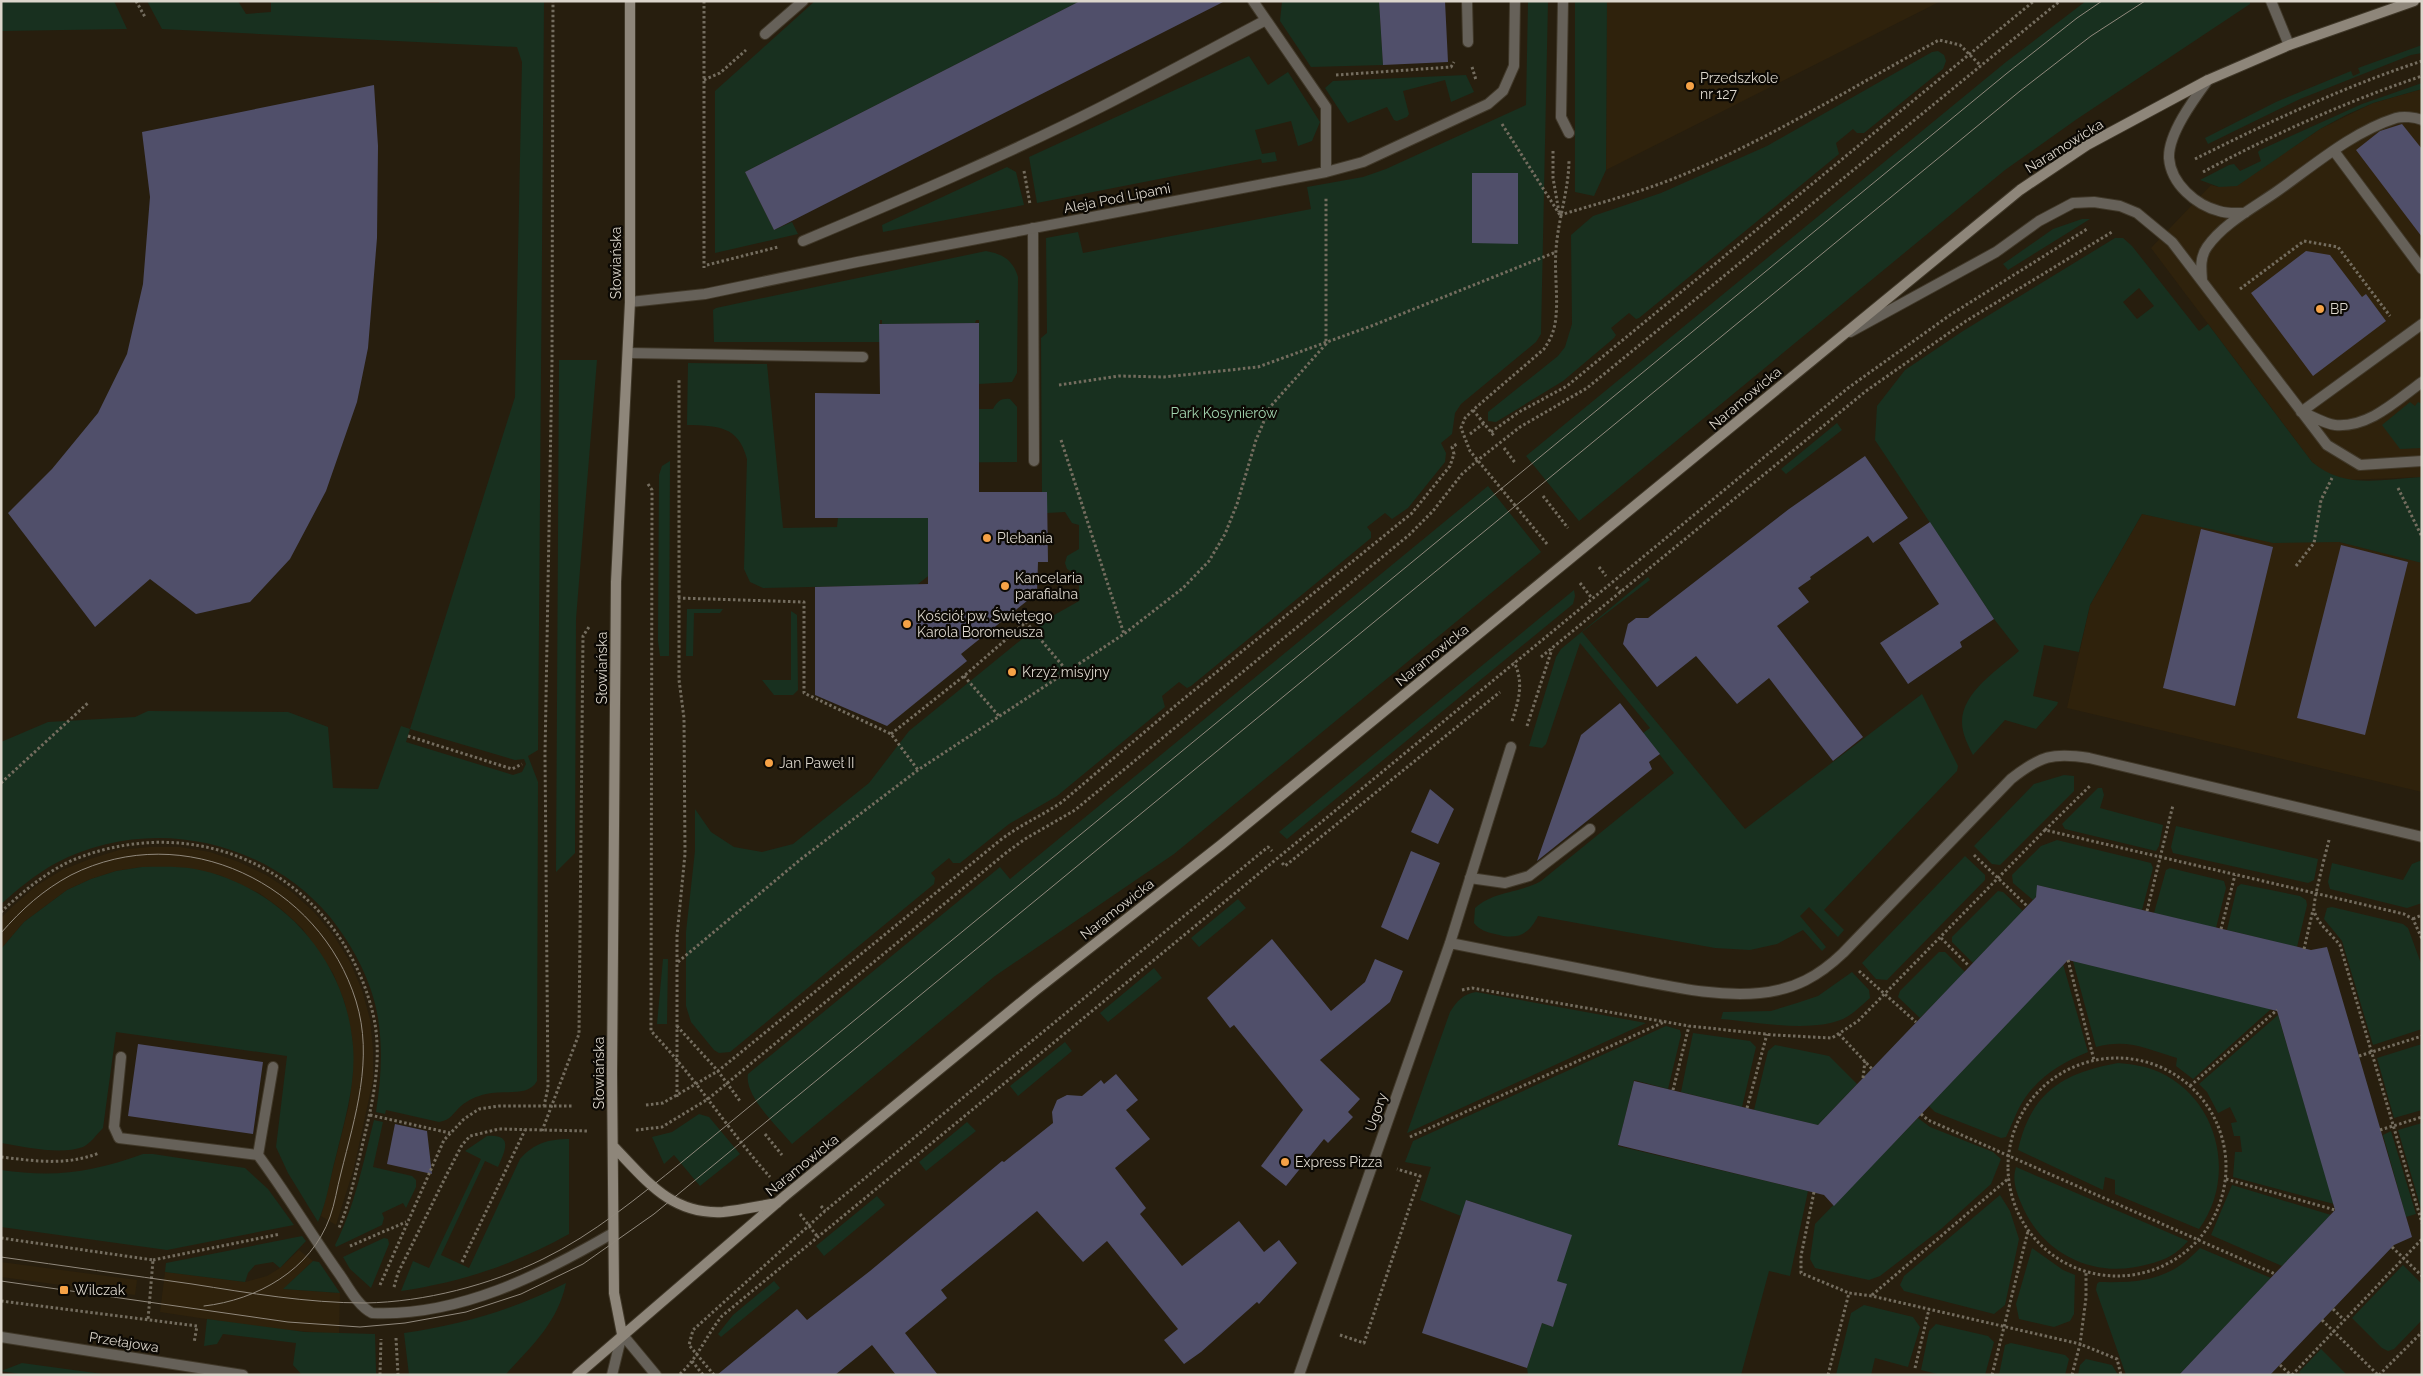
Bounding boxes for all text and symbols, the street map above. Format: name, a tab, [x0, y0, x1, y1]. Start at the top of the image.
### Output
place label: Przedszkole nr 127	[1700, 70, 1778, 102]
marker: Przedszkole nr 127	[1684, 80, 1696, 92]
street label: Naramowicka	[2022, 116, 2106, 176]
street label: Aleja Pod Lipami	[1062, 180, 1172, 216]
street label: Słowiańska	[608, 227, 624, 299]
place label: BP	[2330, 301, 2348, 317]
marker: BP	[2314, 303, 2326, 315]
street label: Naramowicka	[1706, 363, 1784, 433]
park label: Park Kosynierów	[1171, 405, 1278, 421]
place label: Plebania	[997, 530, 1053, 546]
marker: Plebania	[981, 532, 993, 544]
place label: Kancelaria parafialna	[1015, 570, 1083, 602]
marker: Kancelaria parafialna	[999, 580, 1011, 592]
place label: Kościół pw. Świętego Karola Boromeusza	[917, 607, 1053, 640]
marker: Kościół pw. Świętego Karola Boromeusza	[901, 618, 913, 630]
street label: Naramowicka	[1392, 621, 1472, 689]
street label: Słowiańska	[594, 632, 610, 704]
place label: Krzyż misyjny	[1022, 664, 1110, 680]
marker: Krzyż misyjny	[1006, 666, 1018, 678]
place label: Jan Paweł II	[779, 755, 855, 771]
marker: Jan Paweł II	[763, 757, 775, 769]
street label: Naramowicka	[1077, 875, 1157, 943]
street label: Słowiańska	[591, 1037, 607, 1109]
street label: Ugory	[1362, 1090, 1390, 1133]
street label: Naramowicka	[762, 1131, 842, 1199]
place label: Express Pizza	[1295, 1154, 1382, 1170]
marker: Express Pizza	[1279, 1156, 1291, 1168]
place label: Wilczak	[74, 1282, 126, 1298]
marker: Wilczak	[58, 1284, 70, 1296]
street label: Przełajowa	[88, 1329, 160, 1355]

